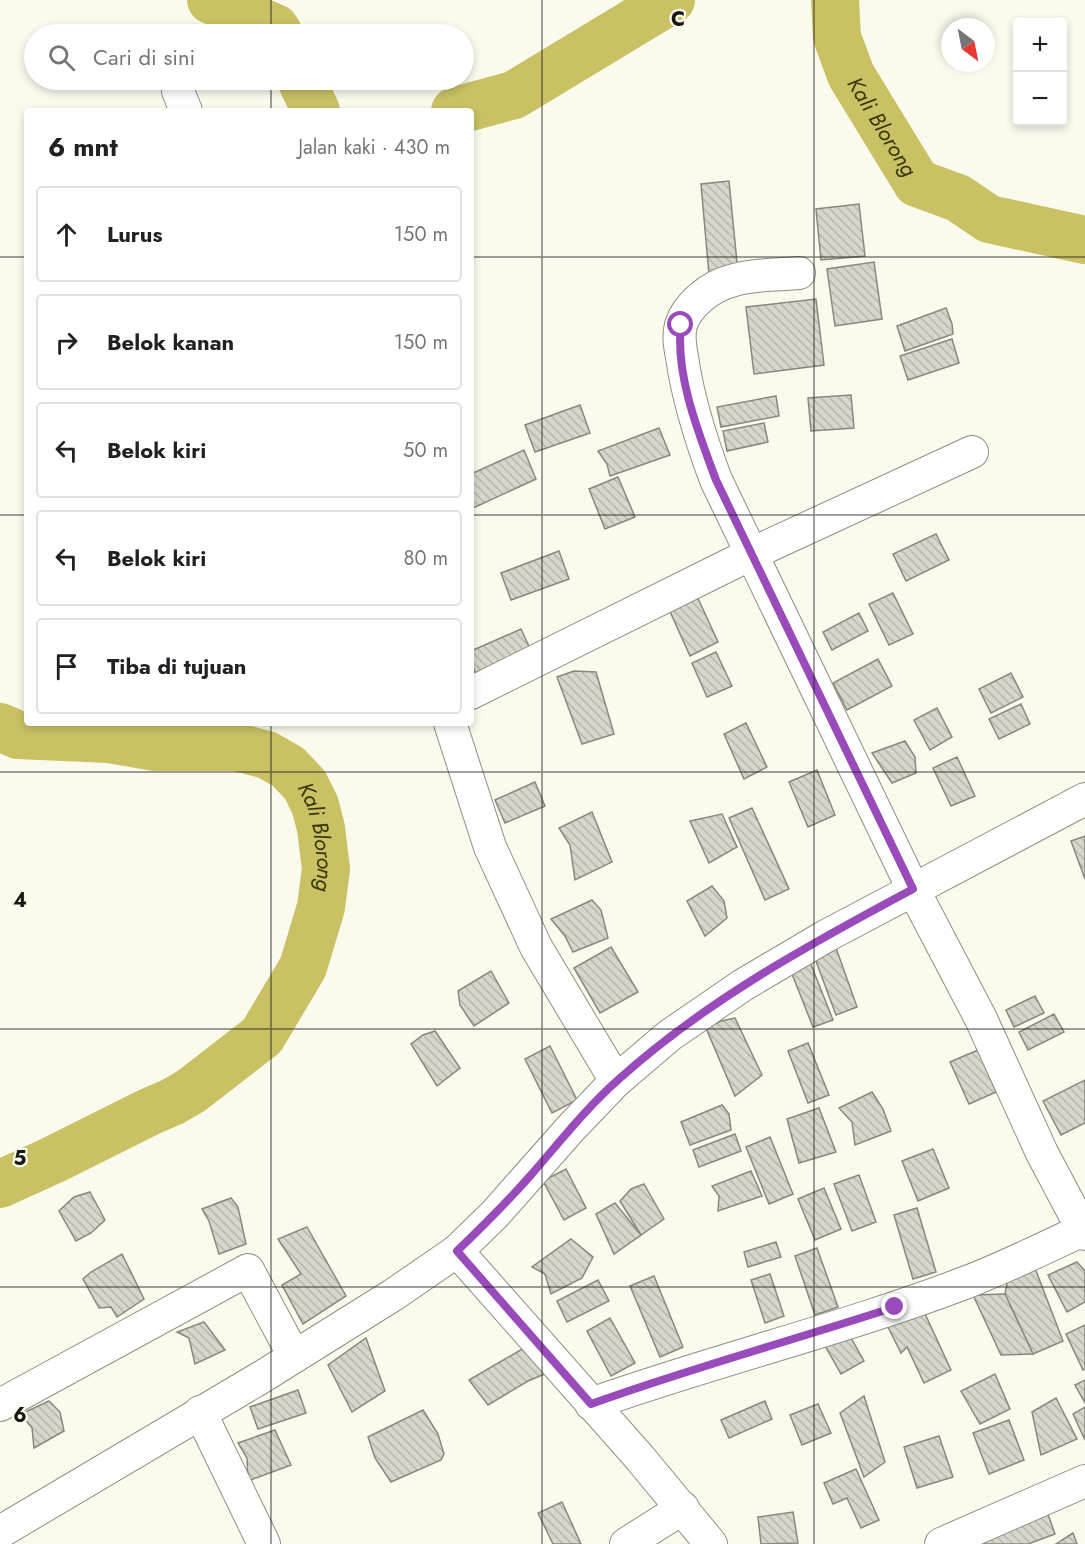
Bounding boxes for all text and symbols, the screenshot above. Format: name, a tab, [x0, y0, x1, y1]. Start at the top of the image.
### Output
text: C	[671, 5, 685, 34]
north arrow	[941, 18, 995, 72]
map controls	[1013, 18, 1067, 126]
button: +	[1013, 18, 1067, 72]
search box	[24, 24, 474, 90]
icon: search	[45, 41, 78, 74]
text: Cari di sini	[93, 41, 195, 73]
water label: Kali Blorong	[840, 71, 925, 183]
button: −	[1013, 72, 1067, 126]
text: 6 mnt	[48, 128, 118, 166]
text: Jalan kaki · 430 m	[298, 133, 450, 162]
icon: ahead	[50, 218, 83, 251]
text: Lurus	[107, 218, 163, 250]
text: 150 m	[394, 220, 448, 249]
route start	[667, 311, 693, 337]
icon: right	[50, 326, 83, 359]
text: Belok kanan	[107, 326, 234, 358]
text: 150 m	[394, 328, 448, 357]
icon: left	[50, 434, 83, 467]
text: Belok kiri	[107, 434, 206, 466]
text: 50 m	[403, 436, 448, 465]
icon: left	[50, 542, 83, 575]
text: Belok kiri	[107, 542, 206, 574]
text: 80 m	[403, 544, 448, 573]
icon: arrive	[50, 650, 83, 683]
text: Tiba di tujuan	[107, 650, 246, 682]
water label: Kali Blorong	[290, 777, 342, 894]
text: 4	[13, 886, 27, 915]
text: 5	[14, 1144, 27, 1173]
route end	[881, 1293, 907, 1319]
text: 6	[13, 1401, 27, 1430]

